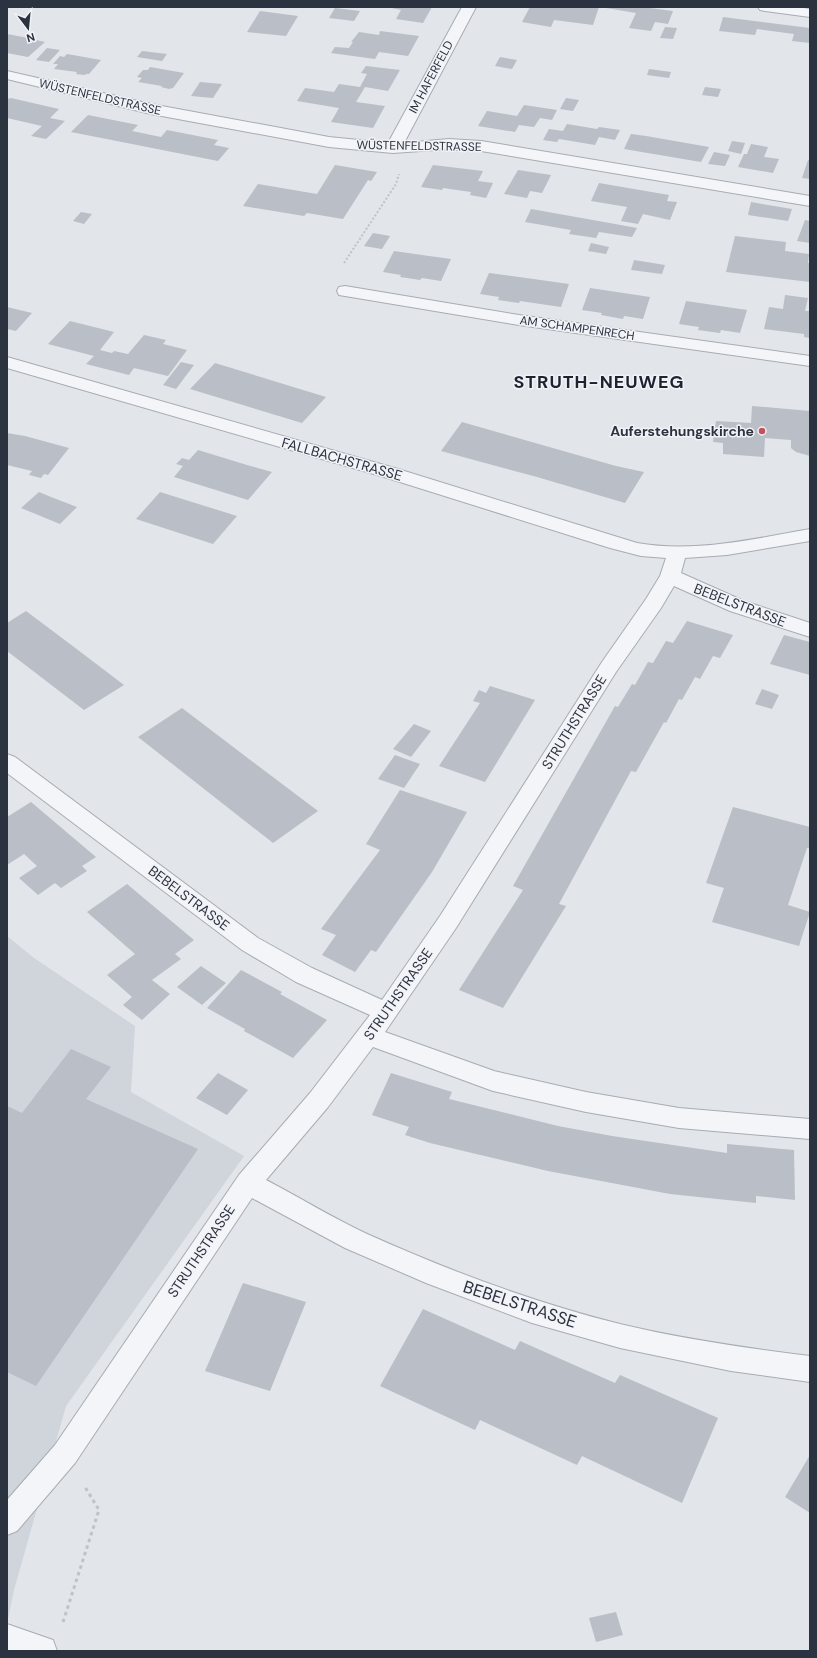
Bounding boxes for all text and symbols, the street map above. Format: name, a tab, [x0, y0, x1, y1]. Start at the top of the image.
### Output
north arrow	[8, 8, 48, 48]
text: N	[25, 30, 37, 45]
street label: IM HAFERFELD	[405, 38, 457, 116]
street label: WÜSTENFELDSTRASSE	[37, 75, 163, 119]
street label: WÜSTENFELDSTRASSE	[356, 137, 482, 155]
street label: AM SCHAMPENRECH	[519, 312, 635, 344]
district label: STRUTH-NEUWEG	[514, 370, 684, 394]
place label: Auferstehungskirche	[610, 422, 754, 440]
marker: Auferstehungskirche	[757, 426, 767, 436]
street label: FALLBACHSTRASSE	[280, 433, 404, 485]
street label: BEBELSTRASSE	[691, 579, 789, 631]
street label: STRUTHSTRASSE	[538, 671, 610, 773]
street label: BEBELSTRASSE	[145, 862, 233, 934]
street label: STRUTHSTRASSE	[360, 944, 436, 1043]
street label: STRUTHSTRASSE	[163, 1201, 239, 1301]
street label: BEBELSTRASSE	[460, 1275, 580, 1333]

